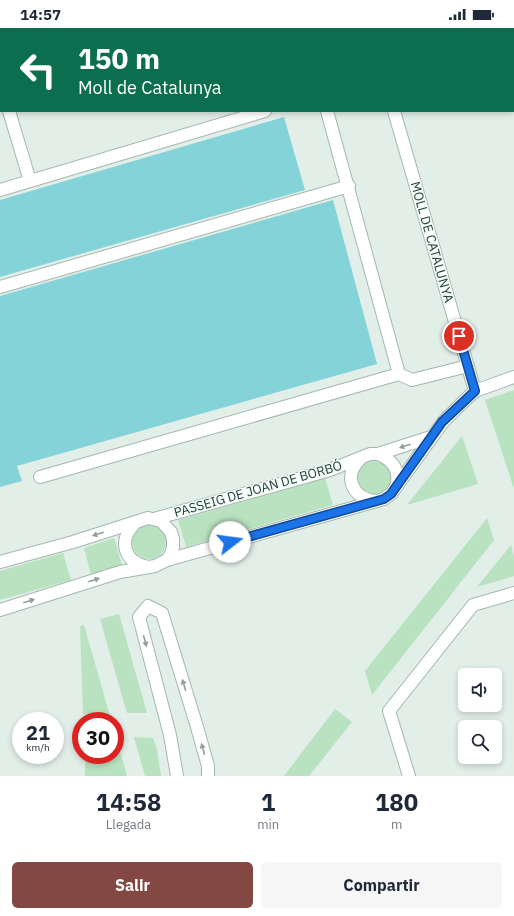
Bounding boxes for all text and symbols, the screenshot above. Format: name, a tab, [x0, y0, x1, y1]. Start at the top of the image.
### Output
text: 14:57	[20, 5, 61, 24]
text: 150 m	[78, 40, 160, 77]
icon: left	[12, 44, 64, 96]
text: Moll de Catalunya	[78, 76, 221, 99]
street label: MOLL DE CATALUNYA	[407, 179, 458, 305]
pin	[442, 319, 476, 353]
icon: arrive	[448, 325, 470, 347]
one-way arrow	[398, 443, 410, 449]
street label: PASSEIG DE JOAN DE BORBÓ	[172, 457, 344, 521]
position arrow	[209, 521, 251, 563]
one-way arrow	[91, 532, 103, 538]
one-way arrow	[89, 577, 101, 583]
one-way arrow	[23, 598, 35, 604]
one-way arrow	[142, 635, 148, 647]
map controls	[458, 668, 502, 764]
button: sound	[458, 668, 502, 712]
one-way arrow	[181, 679, 187, 691]
speed limit sign: 30	[72, 712, 124, 764]
text: 21	[26, 719, 50, 746]
button: search	[458, 720, 502, 764]
text: km/h	[26, 741, 50, 754]
one-way arrow	[200, 743, 206, 755]
text: 14:58	[96, 786, 161, 818]
text: 1	[261, 786, 275, 818]
text: 180	[375, 786, 418, 818]
text: Llegada	[106, 816, 151, 833]
text: min	[257, 816, 279, 833]
text: m	[391, 816, 402, 833]
button: Salir	[12, 862, 253, 908]
button: Compartir	[261, 862, 502, 908]

